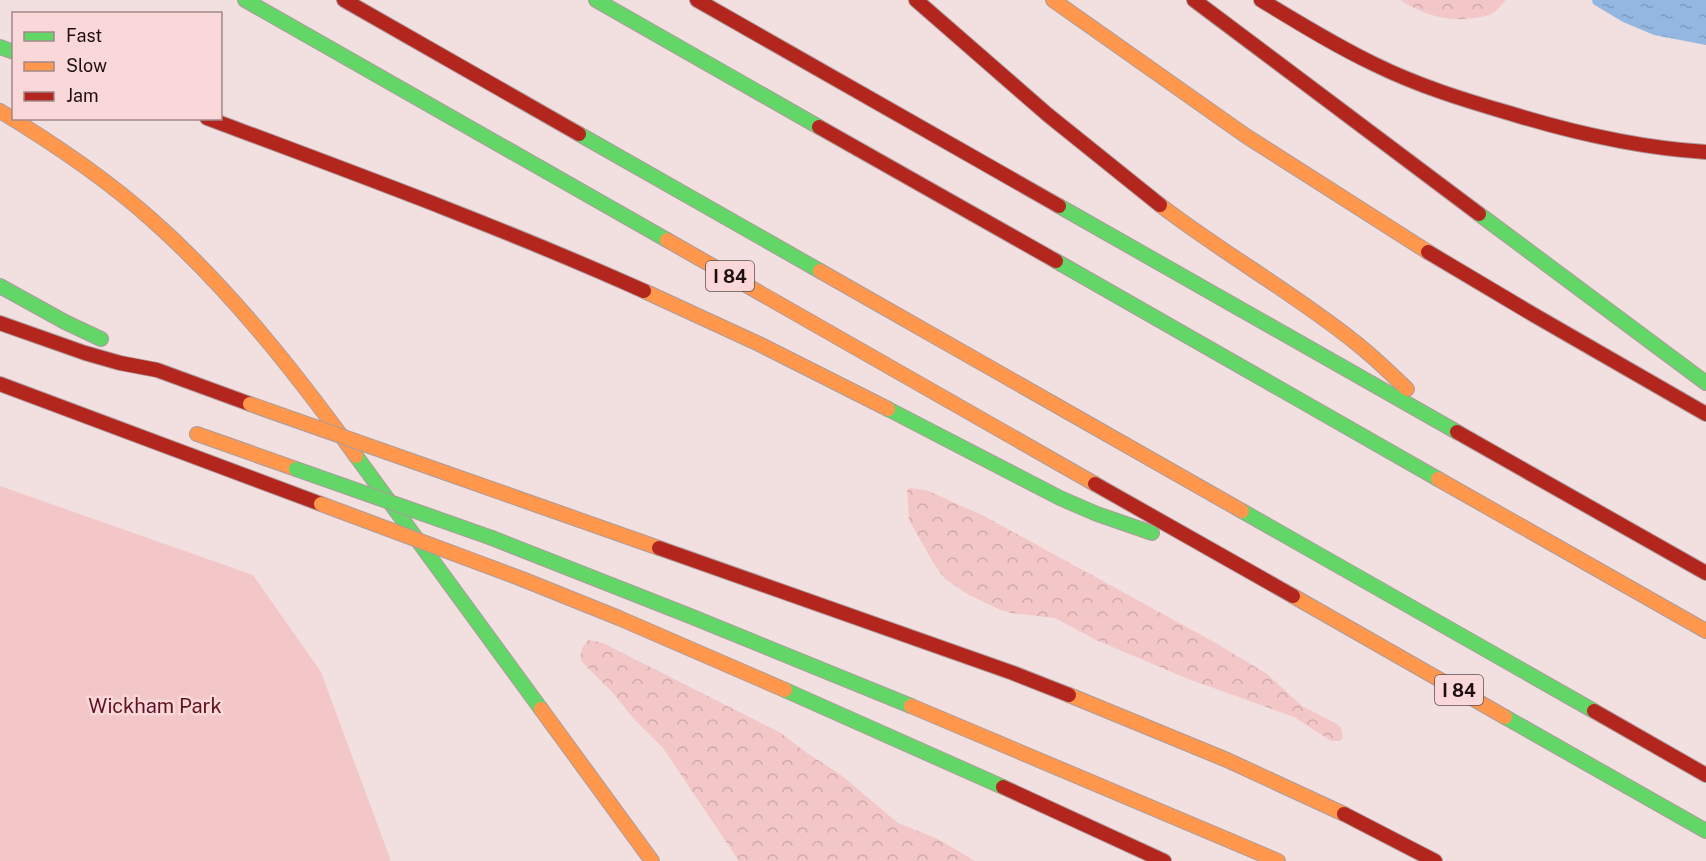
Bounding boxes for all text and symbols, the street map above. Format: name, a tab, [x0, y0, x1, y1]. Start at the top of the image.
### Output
legend	[12, 12, 222, 120]
text: Fast	[66, 25, 102, 46]
text: Slow	[66, 55, 107, 76]
text: Jam	[66, 85, 99, 106]
road number: I 84	[706, 261, 754, 291]
road number: I 84	[1435, 675, 1483, 705]
park label: Wickham Park	[88, 694, 222, 718]

